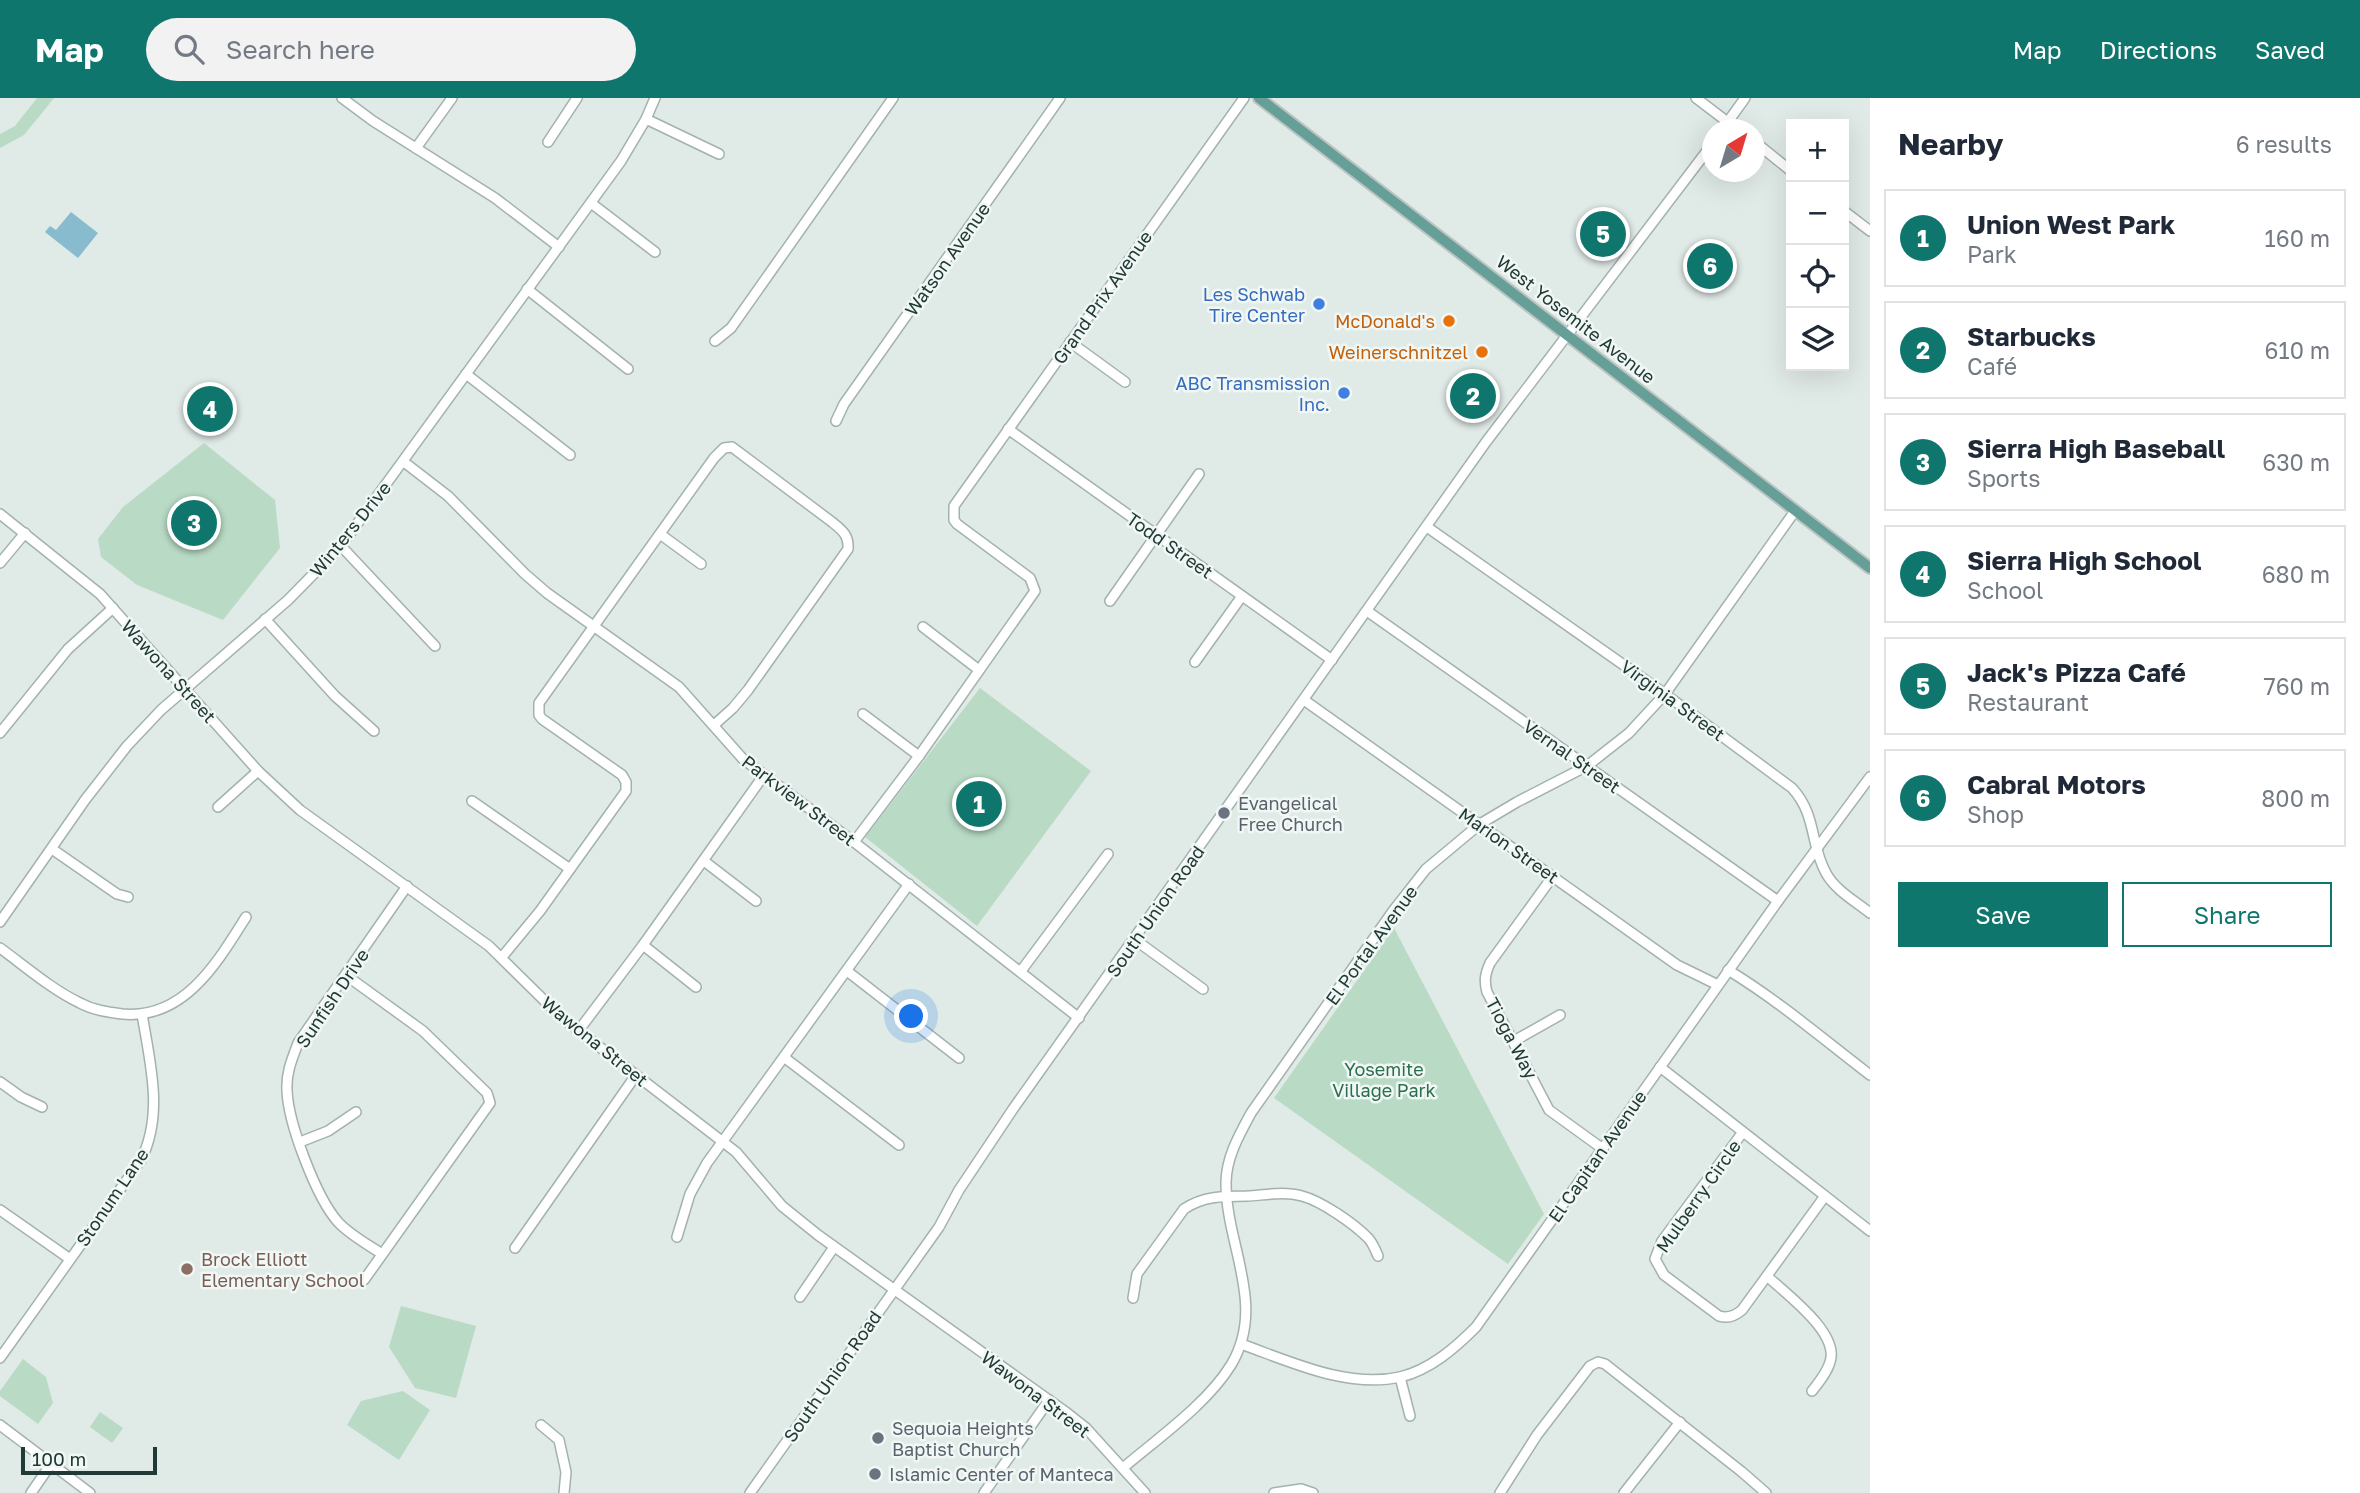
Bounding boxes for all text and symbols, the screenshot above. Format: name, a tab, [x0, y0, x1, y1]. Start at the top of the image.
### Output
search box	[146, 18, 636, 81]
text: Map	[35, 30, 104, 69]
icon: search	[170, 30, 208, 68]
text: Search here	[226, 34, 375, 65]
text: Map	[2013, 35, 2062, 64]
text: Directions	[2100, 35, 2217, 64]
text: Saved	[2255, 35, 2325, 64]
north arrow	[1702, 119, 1765, 182]
map controls	[1786, 119, 1849, 371]
button: +	[1786, 119, 1849, 182]
text: Nearby	[1898, 126, 2003, 162]
text: 6 results	[2236, 130, 2332, 158]
button: −	[1786, 182, 1849, 245]
street label: Watson Avenue	[900, 198, 994, 320]
pin: 5	[1580, 208, 1626, 260]
text: Union West Park	[1967, 209, 2175, 240]
text: 1	[1917, 224, 1929, 252]
text: 160 m	[2265, 224, 2330, 252]
street label: Grand Prix Avenue	[1048, 226, 1156, 368]
pin: 6	[1687, 240, 1733, 292]
text: Park	[1967, 240, 2017, 268]
button: locate	[1786, 245, 1849, 308]
street label: West Yosemite Avenue	[1492, 250, 1660, 388]
place label: Les Schwab Tire Center	[1203, 283, 1305, 326]
marker: Les Schwab Tire Center	[1311, 296, 1327, 312]
button: layers	[1786, 308, 1849, 371]
place label: McDonald's	[1335, 310, 1435, 332]
marker: McDonald's	[1441, 313, 1457, 329]
text: Starbucks	[1967, 321, 2096, 352]
text: 2	[1916, 336, 1930, 364]
text: 610 m	[2265, 336, 2330, 364]
place label: Weinerschnitzel	[1328, 341, 1468, 363]
marker: Weinerschnitzel	[1474, 344, 1490, 360]
text: Café	[1967, 352, 2017, 380]
pin: 2	[1450, 370, 1496, 422]
place label: ABC Transmission Inc.	[1176, 372, 1330, 415]
pin: 4	[187, 383, 233, 435]
marker: ABC Transmission Inc.	[1336, 385, 1352, 401]
text: Sierra High Baseball	[1967, 433, 2225, 464]
text: 3	[1916, 448, 1930, 476]
text: 630 m	[2262, 448, 2330, 476]
text: Sports	[1967, 464, 2041, 492]
street label: Winters Drive	[305, 477, 395, 581]
pin: 3	[171, 497, 217, 549]
street label: Todd Street	[1123, 507, 1217, 583]
text: Sierra High School	[1967, 545, 2201, 576]
text: 4	[1916, 560, 1930, 588]
text: 680 m	[2262, 560, 2330, 588]
text: School	[1967, 576, 2043, 604]
street label: Wawona Street	[117, 615, 221, 727]
street label: Virginia Street	[1617, 655, 1729, 745]
text: Jack's Pizza Café	[1967, 657, 2186, 688]
text: 5	[1916, 672, 1930, 700]
text: 760 m	[2264, 672, 2330, 700]
text: Restaurant	[1967, 688, 2089, 716]
street label: Vernal Street	[1519, 715, 1625, 797]
street label: Parkview Street	[738, 750, 860, 850]
text: Cabral Motors	[1967, 769, 2146, 800]
pin: 1	[956, 778, 1002, 830]
text: 6	[1916, 784, 1930, 812]
text: 800 m	[2261, 784, 2330, 812]
place label: Evangelical Free Church	[1238, 792, 1343, 835]
text: Shop	[1967, 800, 2024, 828]
street label: Marion Street	[1455, 802, 1563, 888]
marker: Evangelical Free Church	[1216, 805, 1232, 821]
street label: South Union Road	[1101, 841, 1209, 981]
street label: El Portal Avenue	[1320, 881, 1422, 1009]
button: Save	[1898, 882, 2108, 947]
button: Share	[2122, 882, 2332, 947]
street label: Sunfish Drive	[291, 944, 373, 1052]
street label: Wawona Street	[537, 991, 653, 1091]
street label: Tioga Way	[1481, 994, 1543, 1082]
your location	[894, 999, 928, 1033]
park label: Yosemite Village Park	[1332, 1058, 1436, 1101]
street label: El Capitan Avenue	[1543, 1086, 1651, 1226]
street label: Mulberry Circle	[1651, 1135, 1745, 1257]
street label: Stonum Lane	[71, 1144, 153, 1250]
place label: Brock Elliott Elementary School	[201, 1248, 365, 1291]
marker: Brock Elliott Elementary School	[179, 1261, 195, 1277]
street label: South Union Road	[778, 1306, 886, 1446]
street label: Wawona Street	[977, 1346, 1095, 1442]
place label: Sequoia Heights Baptist Church	[892, 1417, 1034, 1460]
marker: Sequoia Heights Baptist Church	[870, 1430, 886, 1446]
scale bar	[21, 1444, 158, 1476]
text: 100 m	[32, 1447, 86, 1470]
place label: Islamic Center of Manteca	[889, 1463, 1114, 1485]
marker: Islamic Center of Manteca	[867, 1466, 883, 1482]

